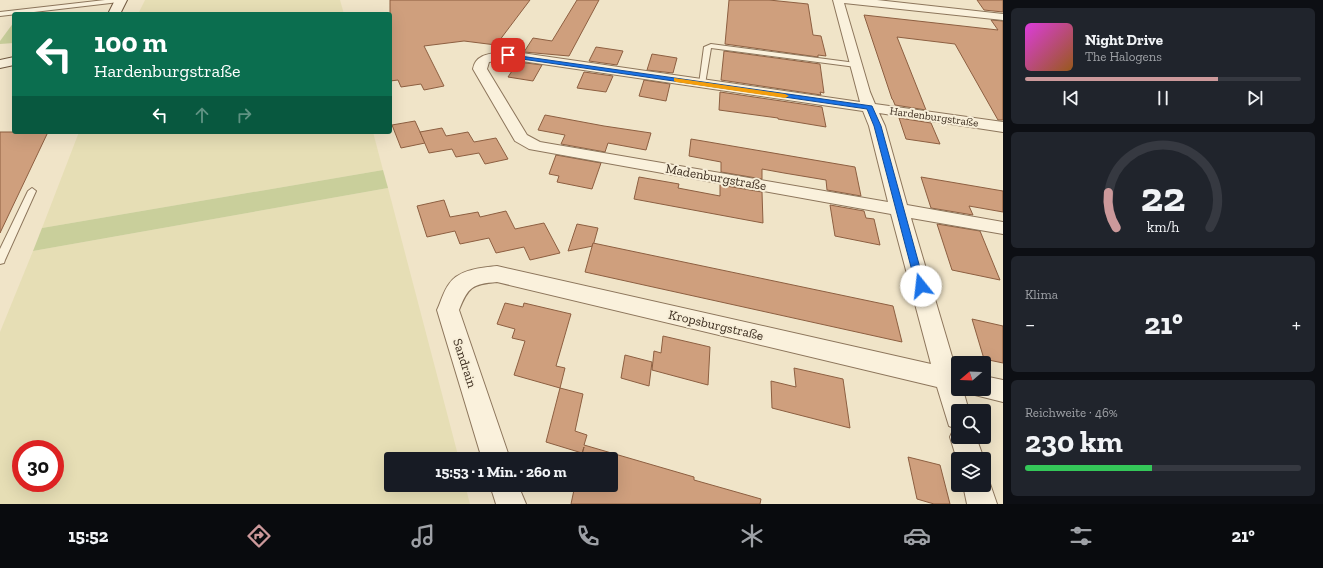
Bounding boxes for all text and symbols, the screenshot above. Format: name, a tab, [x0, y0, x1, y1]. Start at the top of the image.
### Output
text: 100 m	[94, 26, 167, 59]
icon: left	[28, 28, 80, 80]
text: Night Drive	[1085, 31, 1163, 49]
pin	[491, 38, 525, 72]
icon: arrive	[497, 44, 519, 66]
text: The Halogens	[1085, 49, 1162, 64]
text: Hardenburgstraße	[94, 60, 240, 82]
icon: previous	[1060, 87, 1082, 109]
icon: pause	[1152, 87, 1174, 109]
icon: next	[1244, 87, 1266, 109]
icon: left	[149, 104, 171, 126]
icon: ahead	[191, 104, 213, 126]
icon: right	[233, 104, 255, 126]
street label: Hardenburgstraße	[889, 104, 979, 130]
street label: Madenburgstraße	[664, 161, 768, 193]
text: 22	[1141, 172, 1185, 222]
text: km/h	[1147, 219, 1179, 236]
position arrow	[900, 265, 942, 307]
text: Klima	[1025, 287, 1058, 302]
text: 21°	[1144, 306, 1183, 342]
street label: Kropsburgstraße	[667, 307, 765, 343]
text: −	[1025, 311, 1035, 338]
text: +	[1292, 311, 1301, 338]
street label: Sandrain	[450, 337, 480, 390]
north arrow	[951, 356, 991, 396]
map controls	[951, 356, 991, 492]
button: search	[951, 404, 991, 444]
text: Reichweite · 46%	[1025, 405, 1118, 420]
text: 230 km	[1025, 424, 1123, 460]
speed limit sign: 30	[12, 440, 64, 492]
button: layers	[951, 452, 991, 492]
text: 15:53 · 1 Min. · 260 m	[435, 463, 567, 481]
icon: directions	[245, 522, 273, 550]
icon: music	[409, 522, 437, 550]
icon: phone	[574, 522, 602, 550]
icon: climate	[738, 522, 766, 550]
icon: car	[903, 522, 931, 550]
icon: filters	[1067, 522, 1095, 550]
text: 15:52	[68, 525, 108, 547]
text: 21°	[1232, 525, 1255, 547]

